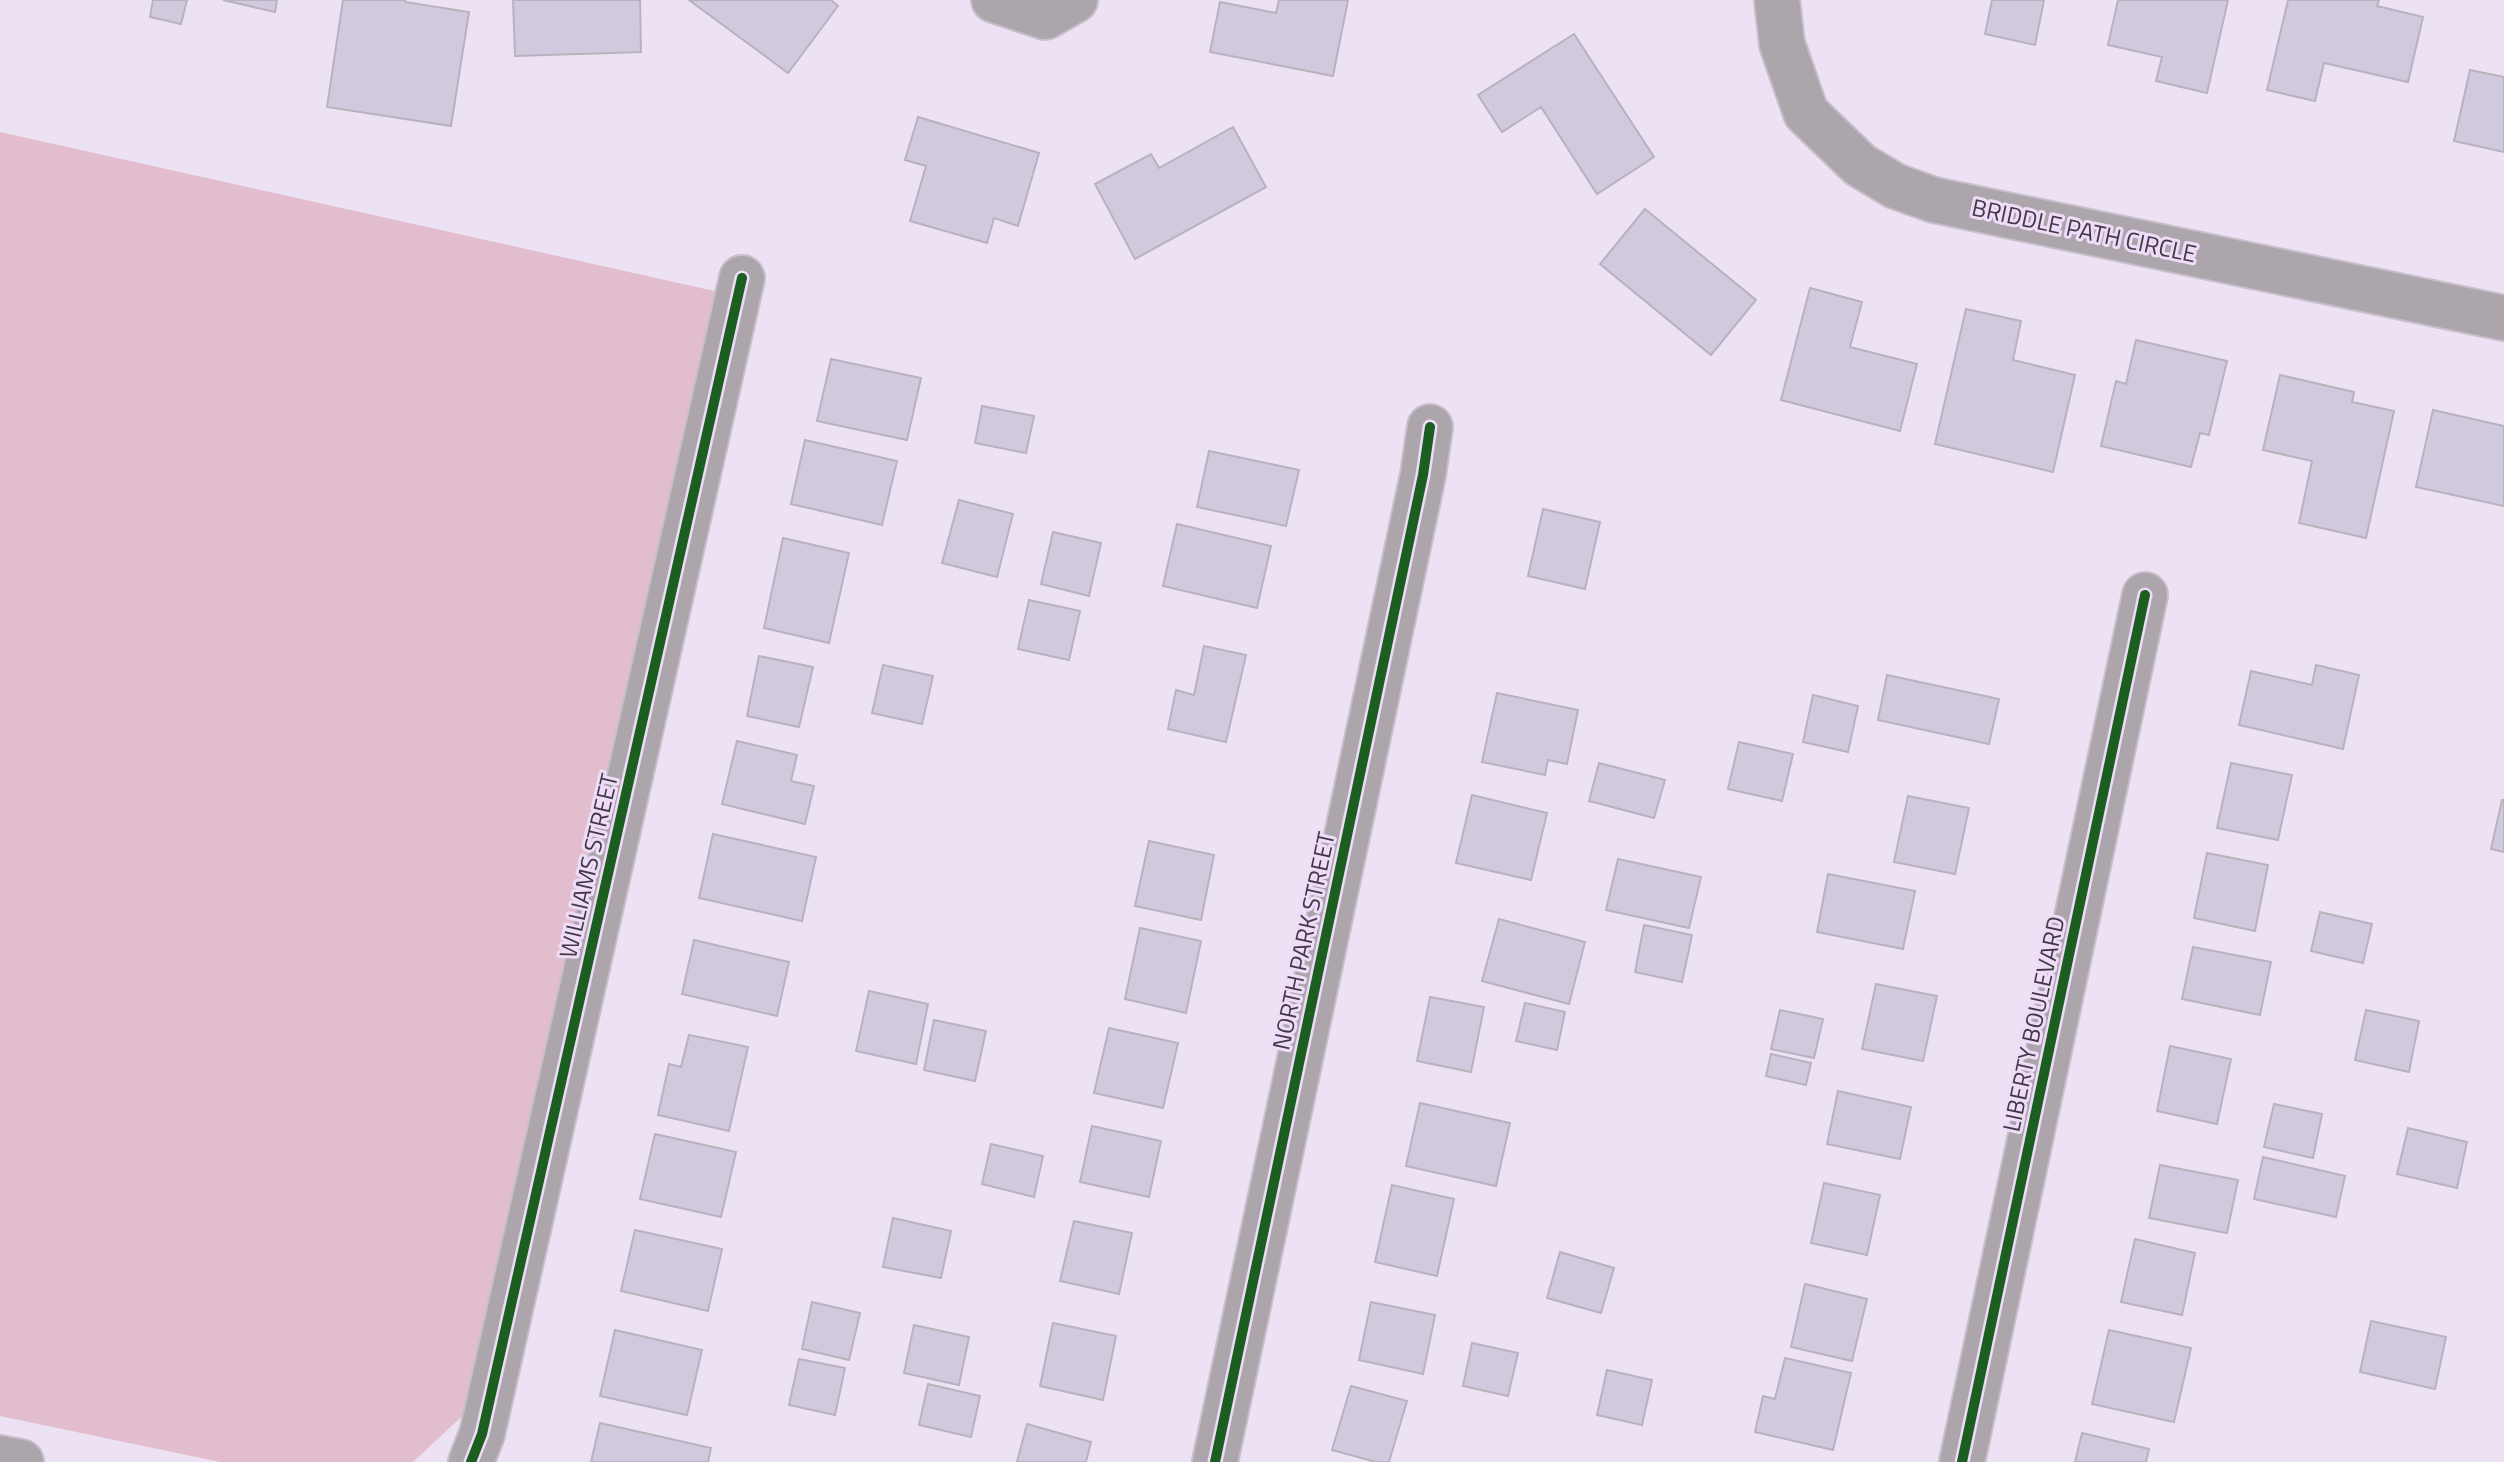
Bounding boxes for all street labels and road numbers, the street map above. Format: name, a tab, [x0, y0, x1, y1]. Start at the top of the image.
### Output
street label: BRIDDLE PATH CIRCLE	[1969, 189, 2200, 271]
street label: WILLIAMS STREET	[549, 770, 627, 962]
street label: NORTH PARK STREET	[1262, 828, 1344, 1053]
street label: LIBERTY BOULEVARD	[1993, 913, 2073, 1135]

